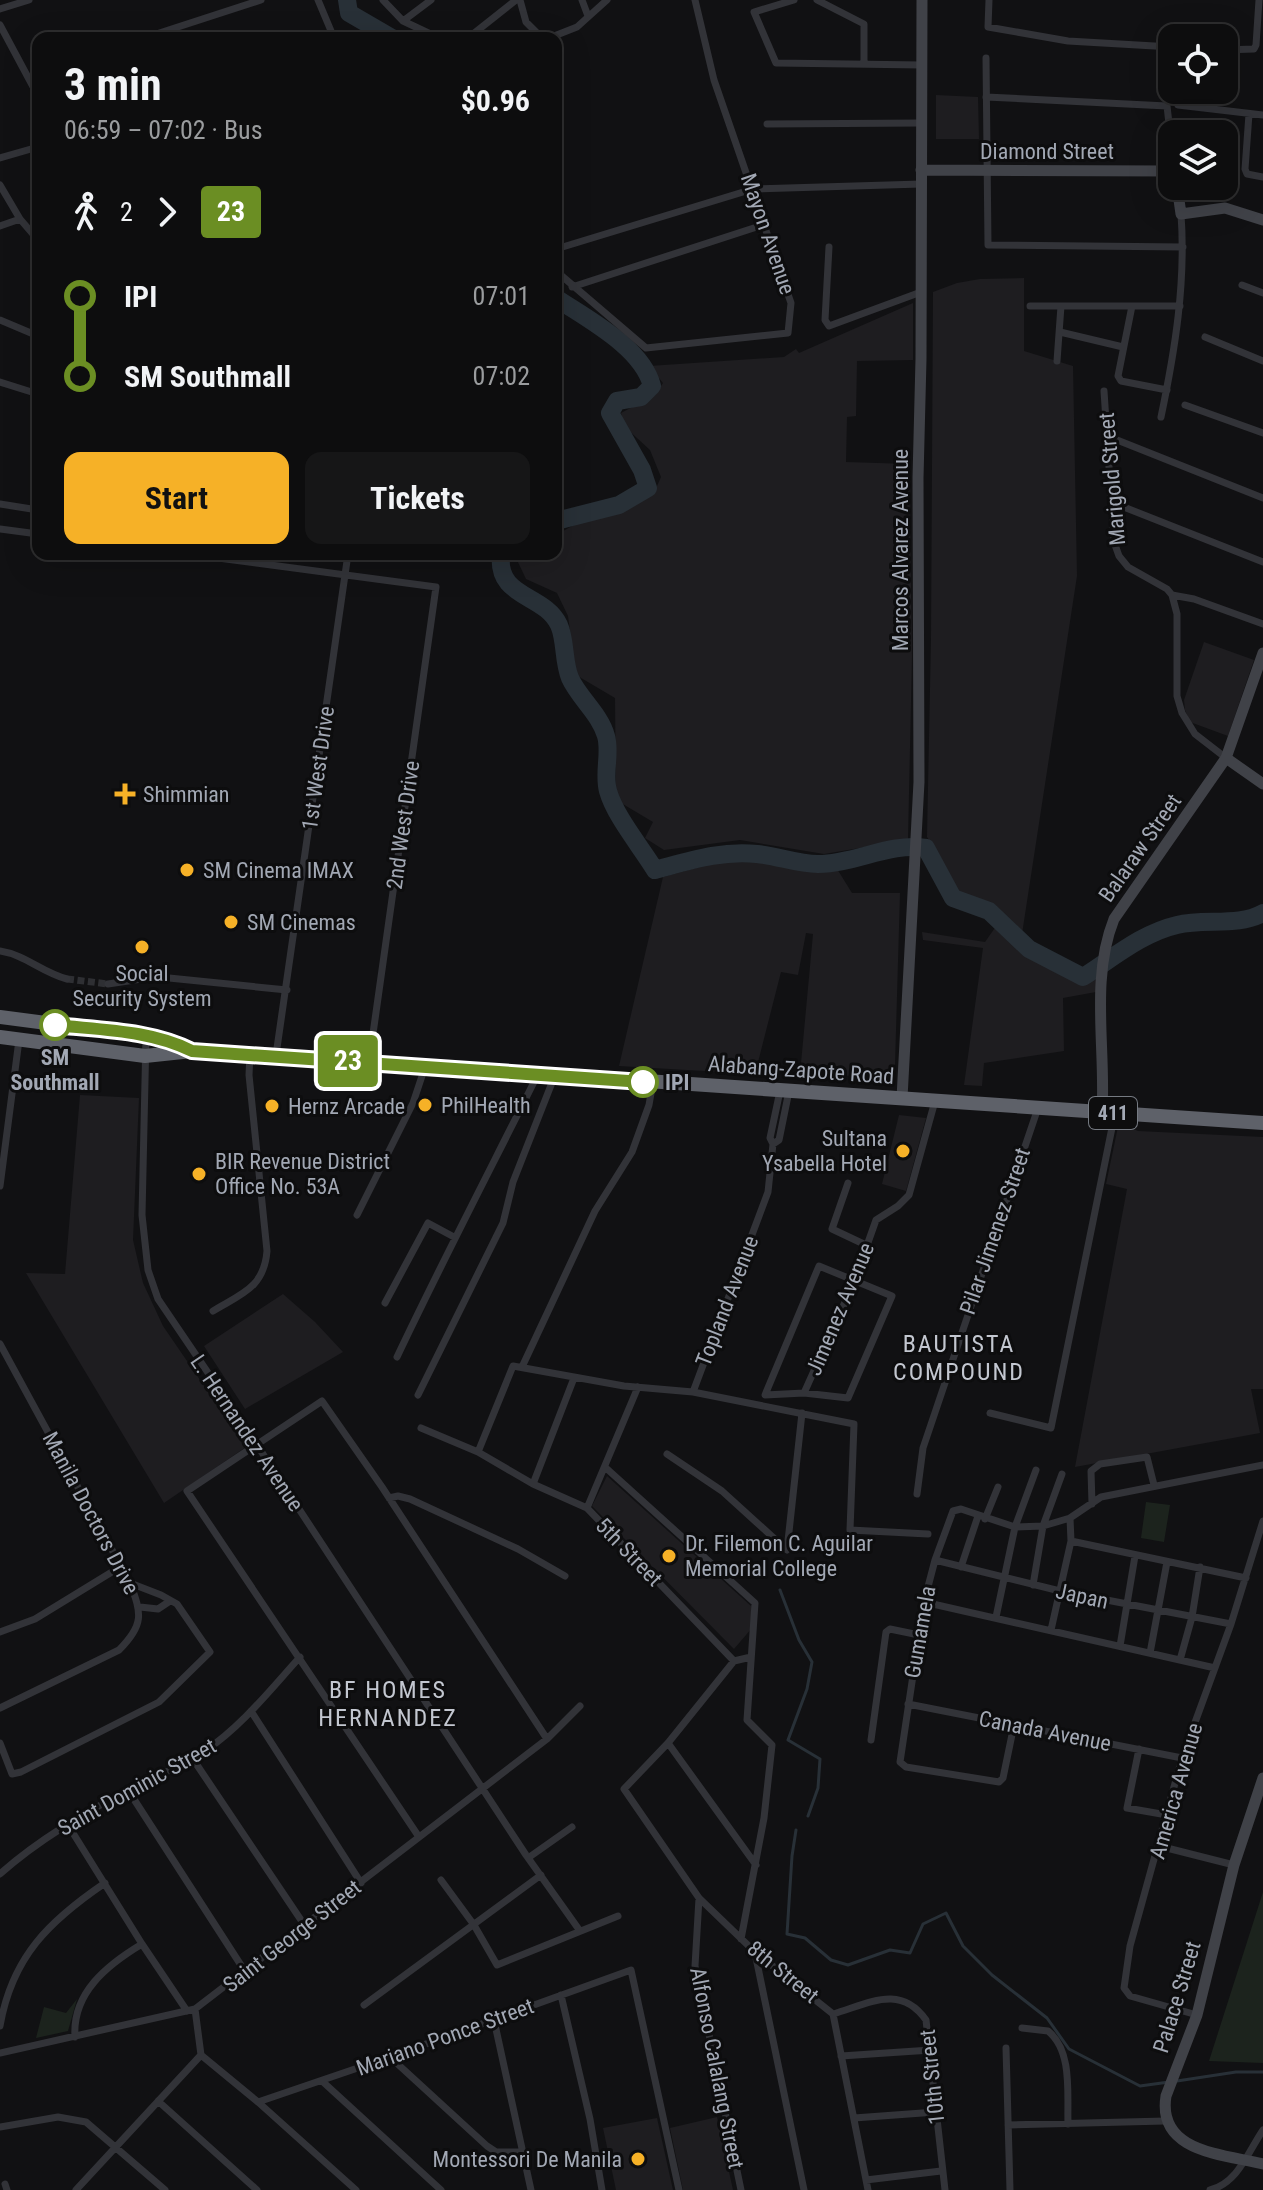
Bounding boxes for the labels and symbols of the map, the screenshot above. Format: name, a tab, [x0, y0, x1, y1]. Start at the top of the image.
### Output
street label: Diamond Street	[980, 139, 1114, 164]
street label: Mayon Avenue	[736, 170, 800, 298]
street label: Marigold Street	[1094, 411, 1130, 547]
street label: Marcos Alvarez Avenue	[888, 449, 913, 651]
street label: 1st West Drive	[297, 705, 339, 831]
street label: 2nd West Drive	[382, 759, 424, 891]
place label: Shimmian	[143, 782, 229, 807]
marker: Shimmian	[114, 783, 136, 805]
street label: Balaraw Street	[1094, 789, 1186, 907]
place label: SM Cinema IMAX	[203, 858, 354, 883]
marker: SM Cinema IMAX	[178, 861, 196, 879]
place label: SM Cinemas	[247, 910, 356, 935]
marker: SM Cinemas	[222, 913, 240, 931]
marker: Social Security System	[133, 938, 151, 956]
place label: Social Security System	[73, 961, 211, 1011]
marker: SM Southmall	[40, 1010, 70, 1040]
line badge: 23	[312, 1035, 384, 1087]
place label: SM Southmall	[11, 1045, 99, 1095]
street label: Alabang-Zapote Road	[707, 1051, 895, 1089]
marker: IPI	[628, 1067, 658, 1097]
place label: IPI	[665, 1070, 689, 1095]
place label: PhilHealth	[441, 1093, 531, 1118]
place label: Hernz Arcade	[288, 1094, 405, 1119]
marker: PhilHealth	[416, 1096, 434, 1114]
marker: Hernz Arcade	[263, 1097, 281, 1115]
road number: 411	[1089, 1097, 1137, 1129]
place label: Sultana Ysabella Hotel	[762, 1126, 887, 1176]
marker: Sultana Ysabella Hotel	[894, 1142, 912, 1160]
street label: Pilar Jimenez Street	[955, 1144, 1035, 1318]
place label: BIR Revenue District Office No. 53A	[215, 1149, 390, 1199]
marker: BIR Revenue District Office No. 53A	[190, 1165, 208, 1183]
street label: Topland Avenue	[691, 1232, 763, 1370]
street label: Jimenez Avenue	[801, 1239, 879, 1379]
district label: BAUTISTA COMPOUND	[893, 1330, 1025, 1386]
street label: L. Hernandez Avenue	[185, 1350, 309, 1516]
street label: Manila Doctors Drive	[38, 1428, 144, 1598]
street label: 5th Street	[591, 1513, 667, 1591]
place label: Dr. Filemon C. Aguilar Memorial College	[685, 1531, 873, 1581]
marker: Dr. Filemon C. Aguilar Memorial College	[660, 1547, 678, 1565]
street label: Japan	[1053, 1578, 1111, 1614]
street label: Gumamela	[900, 1584, 940, 1680]
district label: BF HOMES HERNANDEZ	[318, 1676, 458, 1732]
street label: Canada Avenue	[977, 1706, 1113, 1756]
street label: America Avenue	[1145, 1720, 1207, 1862]
street label: Saint Dominic Street	[54, 1733, 220, 1841]
street label: Saint George Street	[218, 1874, 366, 1998]
street label: 8th Street	[742, 1936, 824, 2008]
street label: Palace Street	[1148, 1938, 1206, 2056]
street label: Alfonso Calalang Street	[685, 1965, 749, 2171]
street label: Mariano Ponce Street	[353, 1993, 537, 2081]
street label: 10th Street	[915, 2028, 949, 2126]
place label: Montessori De Manila	[433, 2147, 622, 2172]
marker: Montessori De Manila	[629, 2150, 647, 2168]

